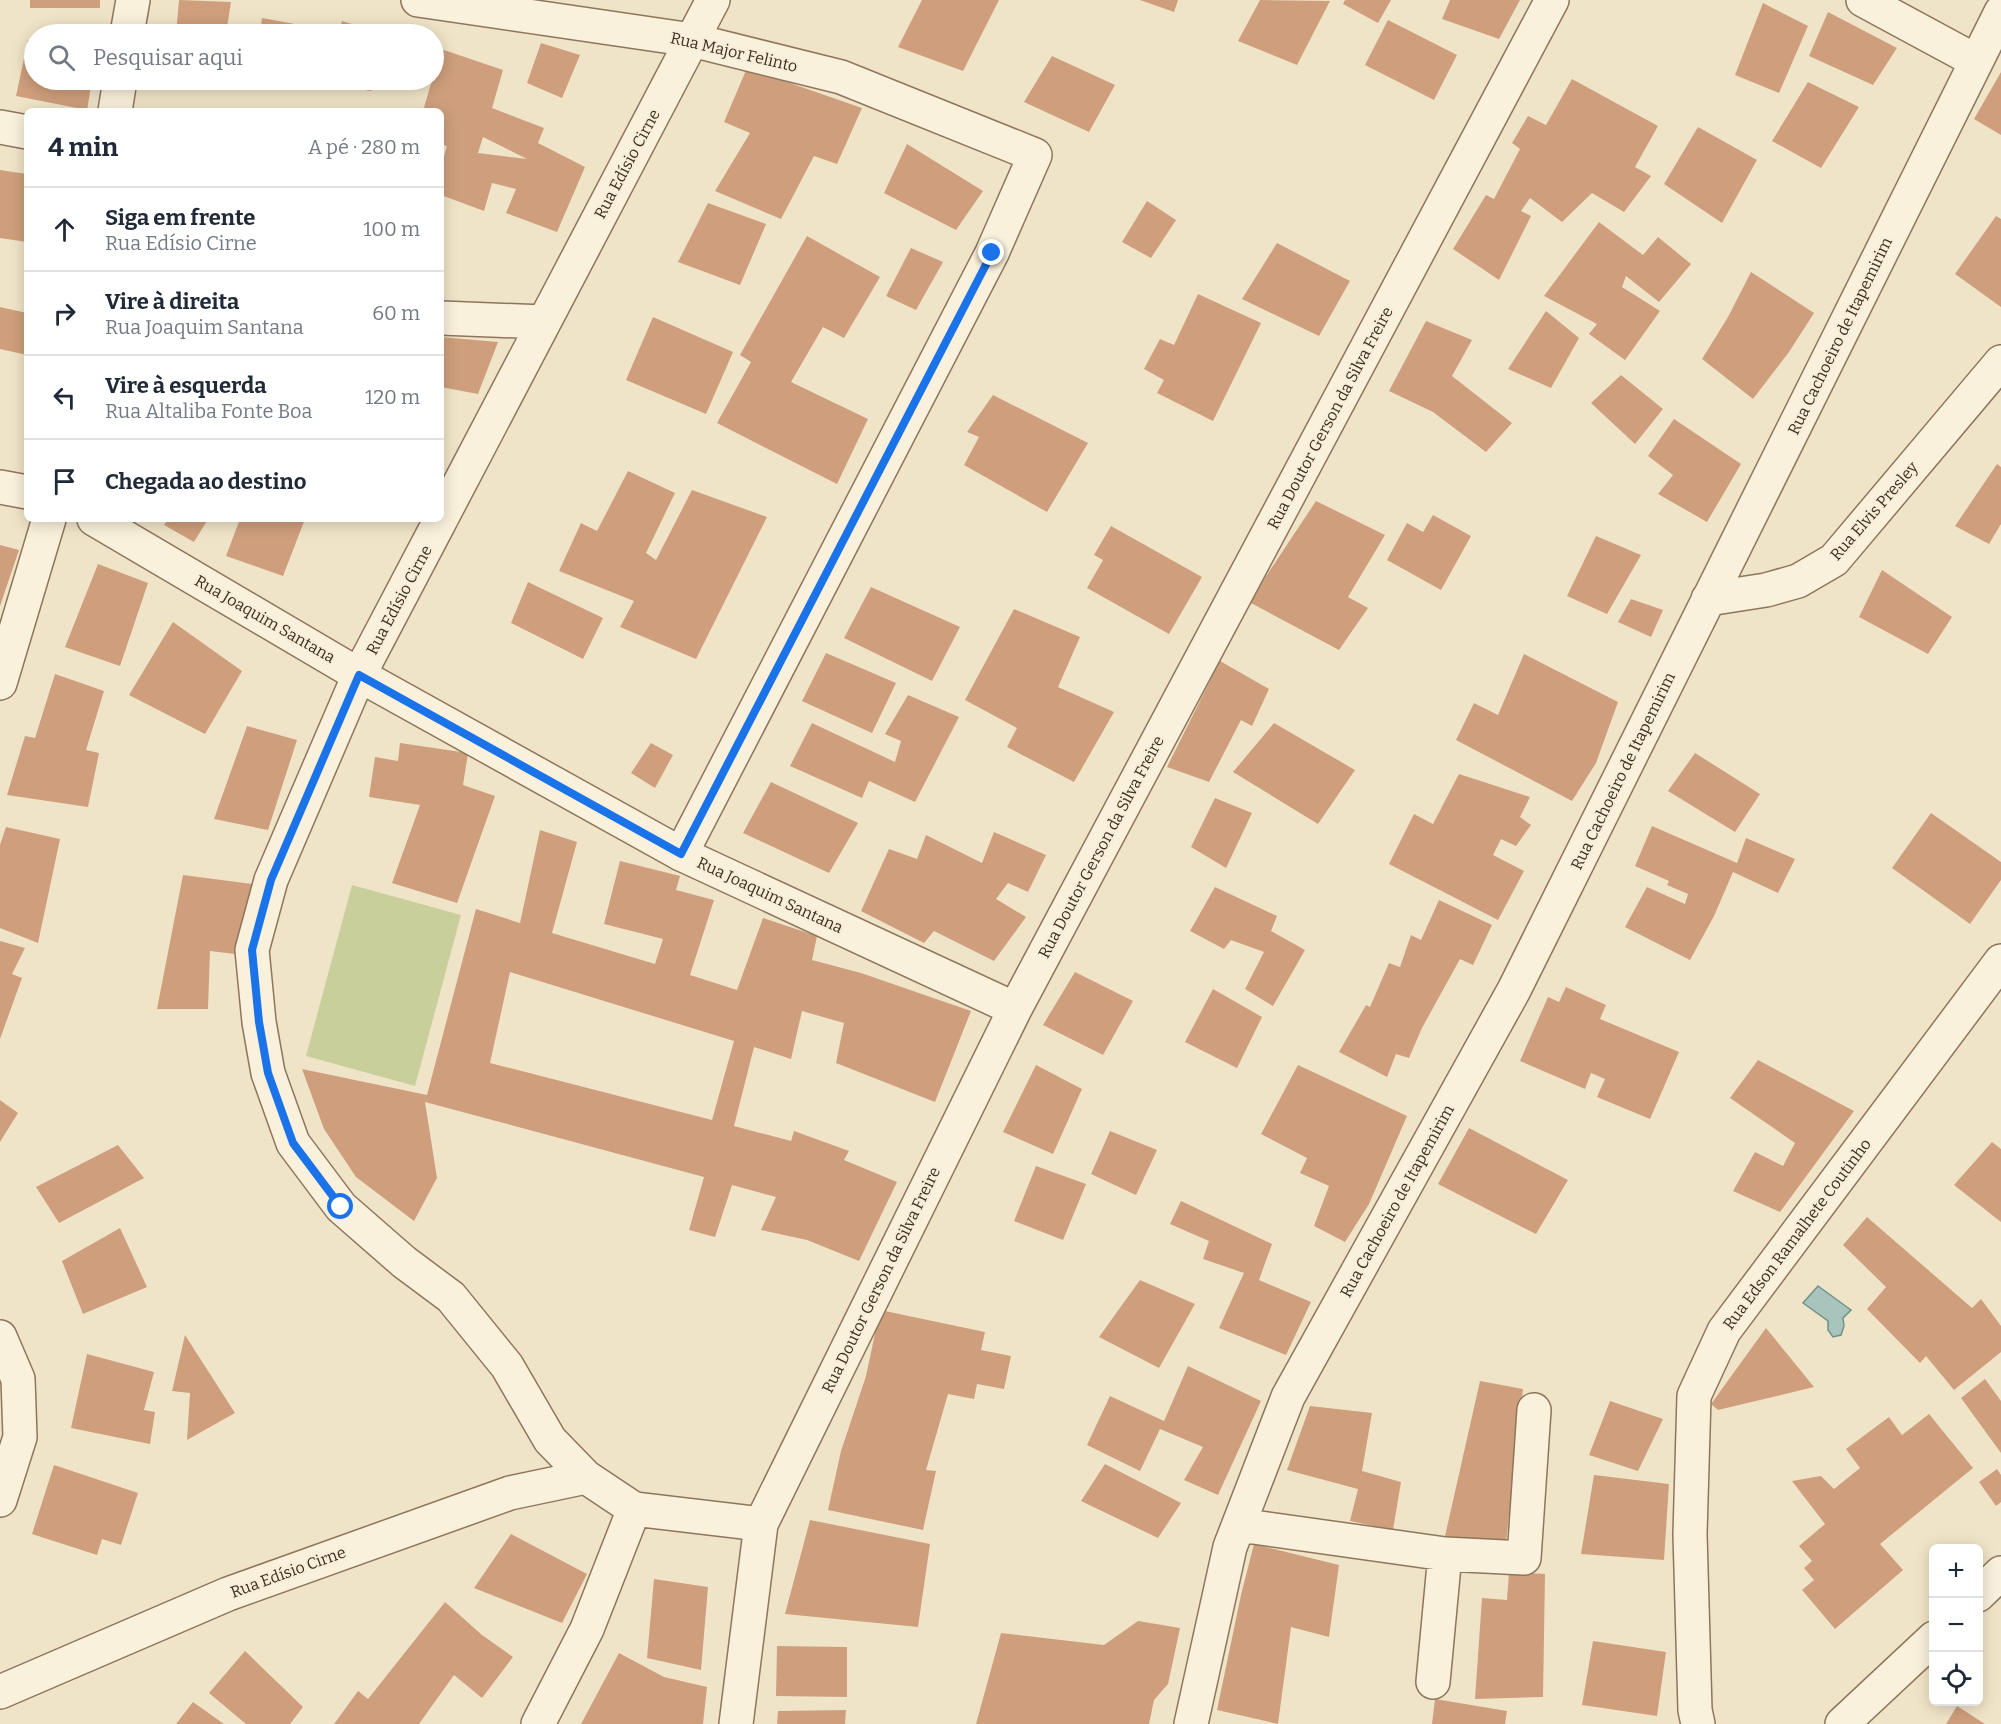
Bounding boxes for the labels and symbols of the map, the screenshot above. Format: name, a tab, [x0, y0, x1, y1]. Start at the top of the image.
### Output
street label: Rua Major Felinto	[669, 28, 799, 76]
street label: Rua Edísio Cirne	[590, 106, 664, 222]
street label: Rua Cachoeiro de Itapemirim	[1784, 234, 1896, 438]
route end	[978, 239, 1004, 265]
street label: Rua Doutor Gerson da Silva Freire	[1263, 304, 1397, 532]
street label: Rua Elvis Presley	[1826, 457, 1922, 564]
street label: Rua Edísio Cirne	[362, 542, 436, 658]
street label: Rua Joaquim Santana	[191, 571, 339, 667]
street label: Rua Cachoeiro de Itapemirim	[1567, 669, 1679, 873]
street label: Rua Doutor Gerson da Silva Freire	[1034, 733, 1168, 961]
street label: Rua Joaquim Santana	[694, 853, 846, 937]
street label: Rua Cachoeiro de Itapemirim	[1336, 1101, 1458, 1301]
street label: Rua Edson Ramalhete Coutinho	[1719, 1135, 1875, 1333]
street label: Rua Doutor Gerson da Silva Freire	[818, 1164, 944, 1396]
route start	[327, 1193, 353, 1219]
street label: Rua Edísio Cirne	[228, 1542, 348, 1602]

